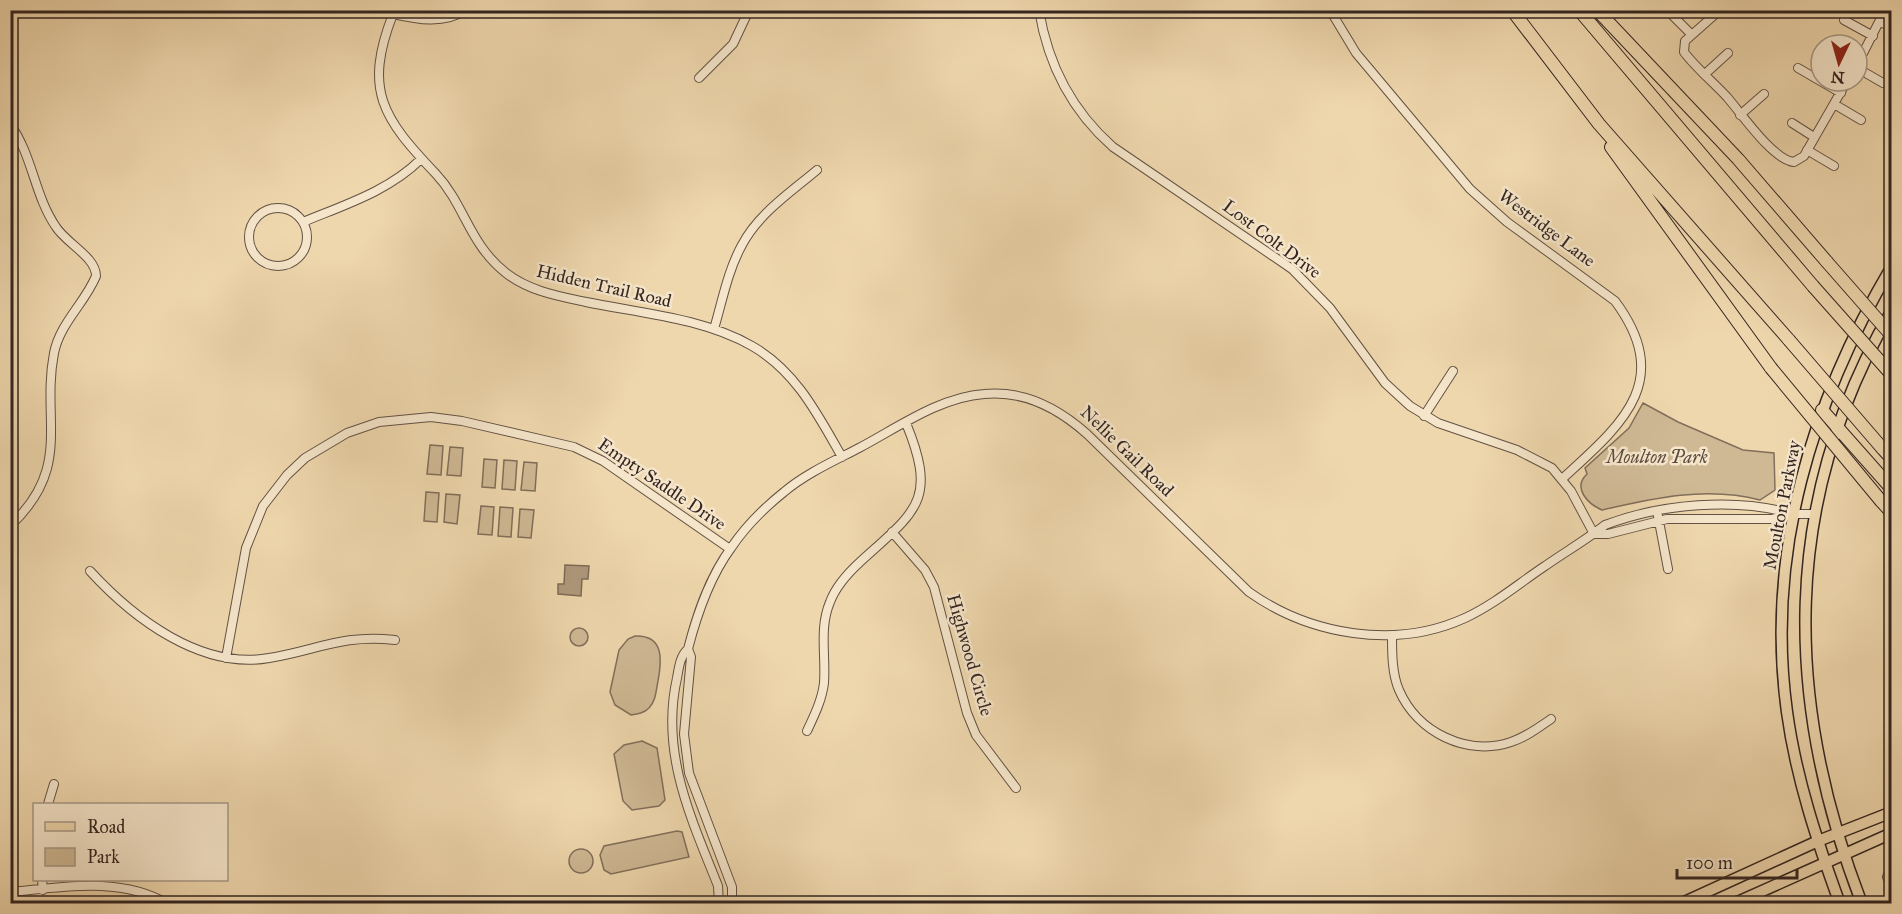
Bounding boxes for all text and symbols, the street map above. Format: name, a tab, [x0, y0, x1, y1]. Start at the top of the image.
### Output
north arrow	[1809, 33, 1869, 93]
text: N	[1830, 67, 1845, 88]
street label: Westridge Lane	[1494, 185, 1600, 272]
street label: Lost Colt Drive	[1219, 195, 1325, 283]
street label: Hidden Trail Road	[534, 260, 674, 312]
street label: Nellie Gail Road	[1076, 401, 1178, 501]
street label: Empty Saddle Drive	[594, 433, 730, 535]
street label: Moulton Parkway	[1759, 438, 1805, 572]
park label: Moulton Park	[1604, 446, 1708, 468]
street label: Highwood Circle	[941, 592, 998, 719]
legend	[33, 803, 228, 881]
text: Road	[87, 816, 125, 838]
scale bar	[1677, 842, 1797, 880]
text: Park	[87, 846, 120, 868]
text: 100 m	[1686, 852, 1733, 874]

